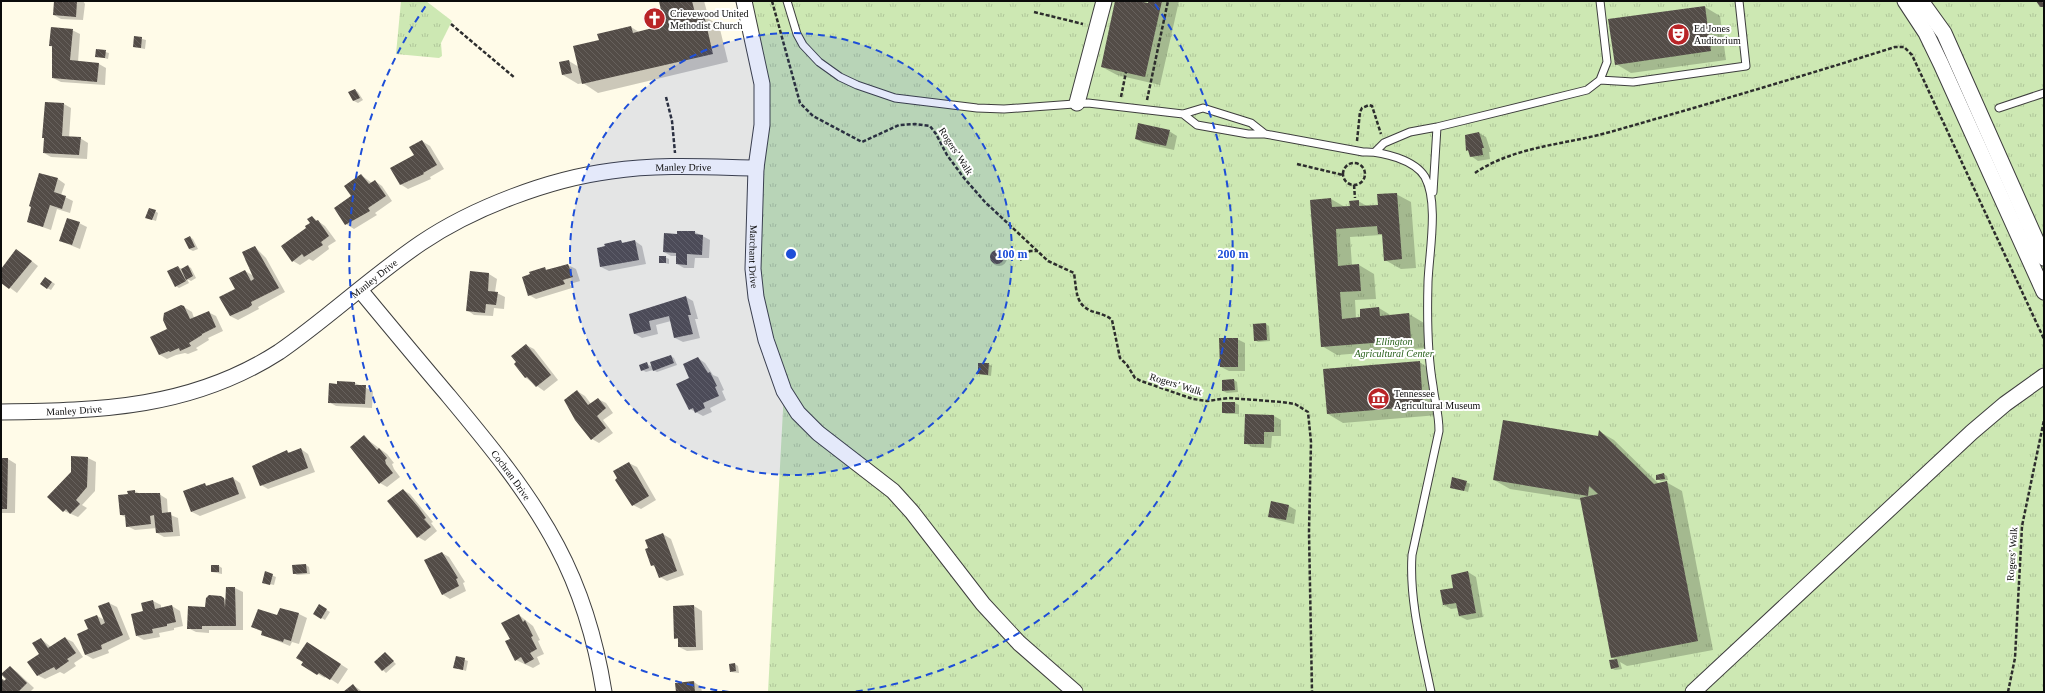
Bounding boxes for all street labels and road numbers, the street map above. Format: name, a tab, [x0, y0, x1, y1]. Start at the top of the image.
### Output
street label: Rogers’ Walk	[937, 125, 975, 177]
street label: Manley Drive	[655, 161, 712, 173]
street label: Marchant Drive	[747, 225, 761, 289]
street label: Manley Drive	[349, 256, 400, 300]
street label: Rogers’ Walk	[1149, 371, 1203, 397]
street label: Manley Drive	[46, 403, 103, 417]
street label: Cochran Drive	[489, 448, 534, 503]
street label: Rogers’ Walk	[2005, 527, 2019, 581]

